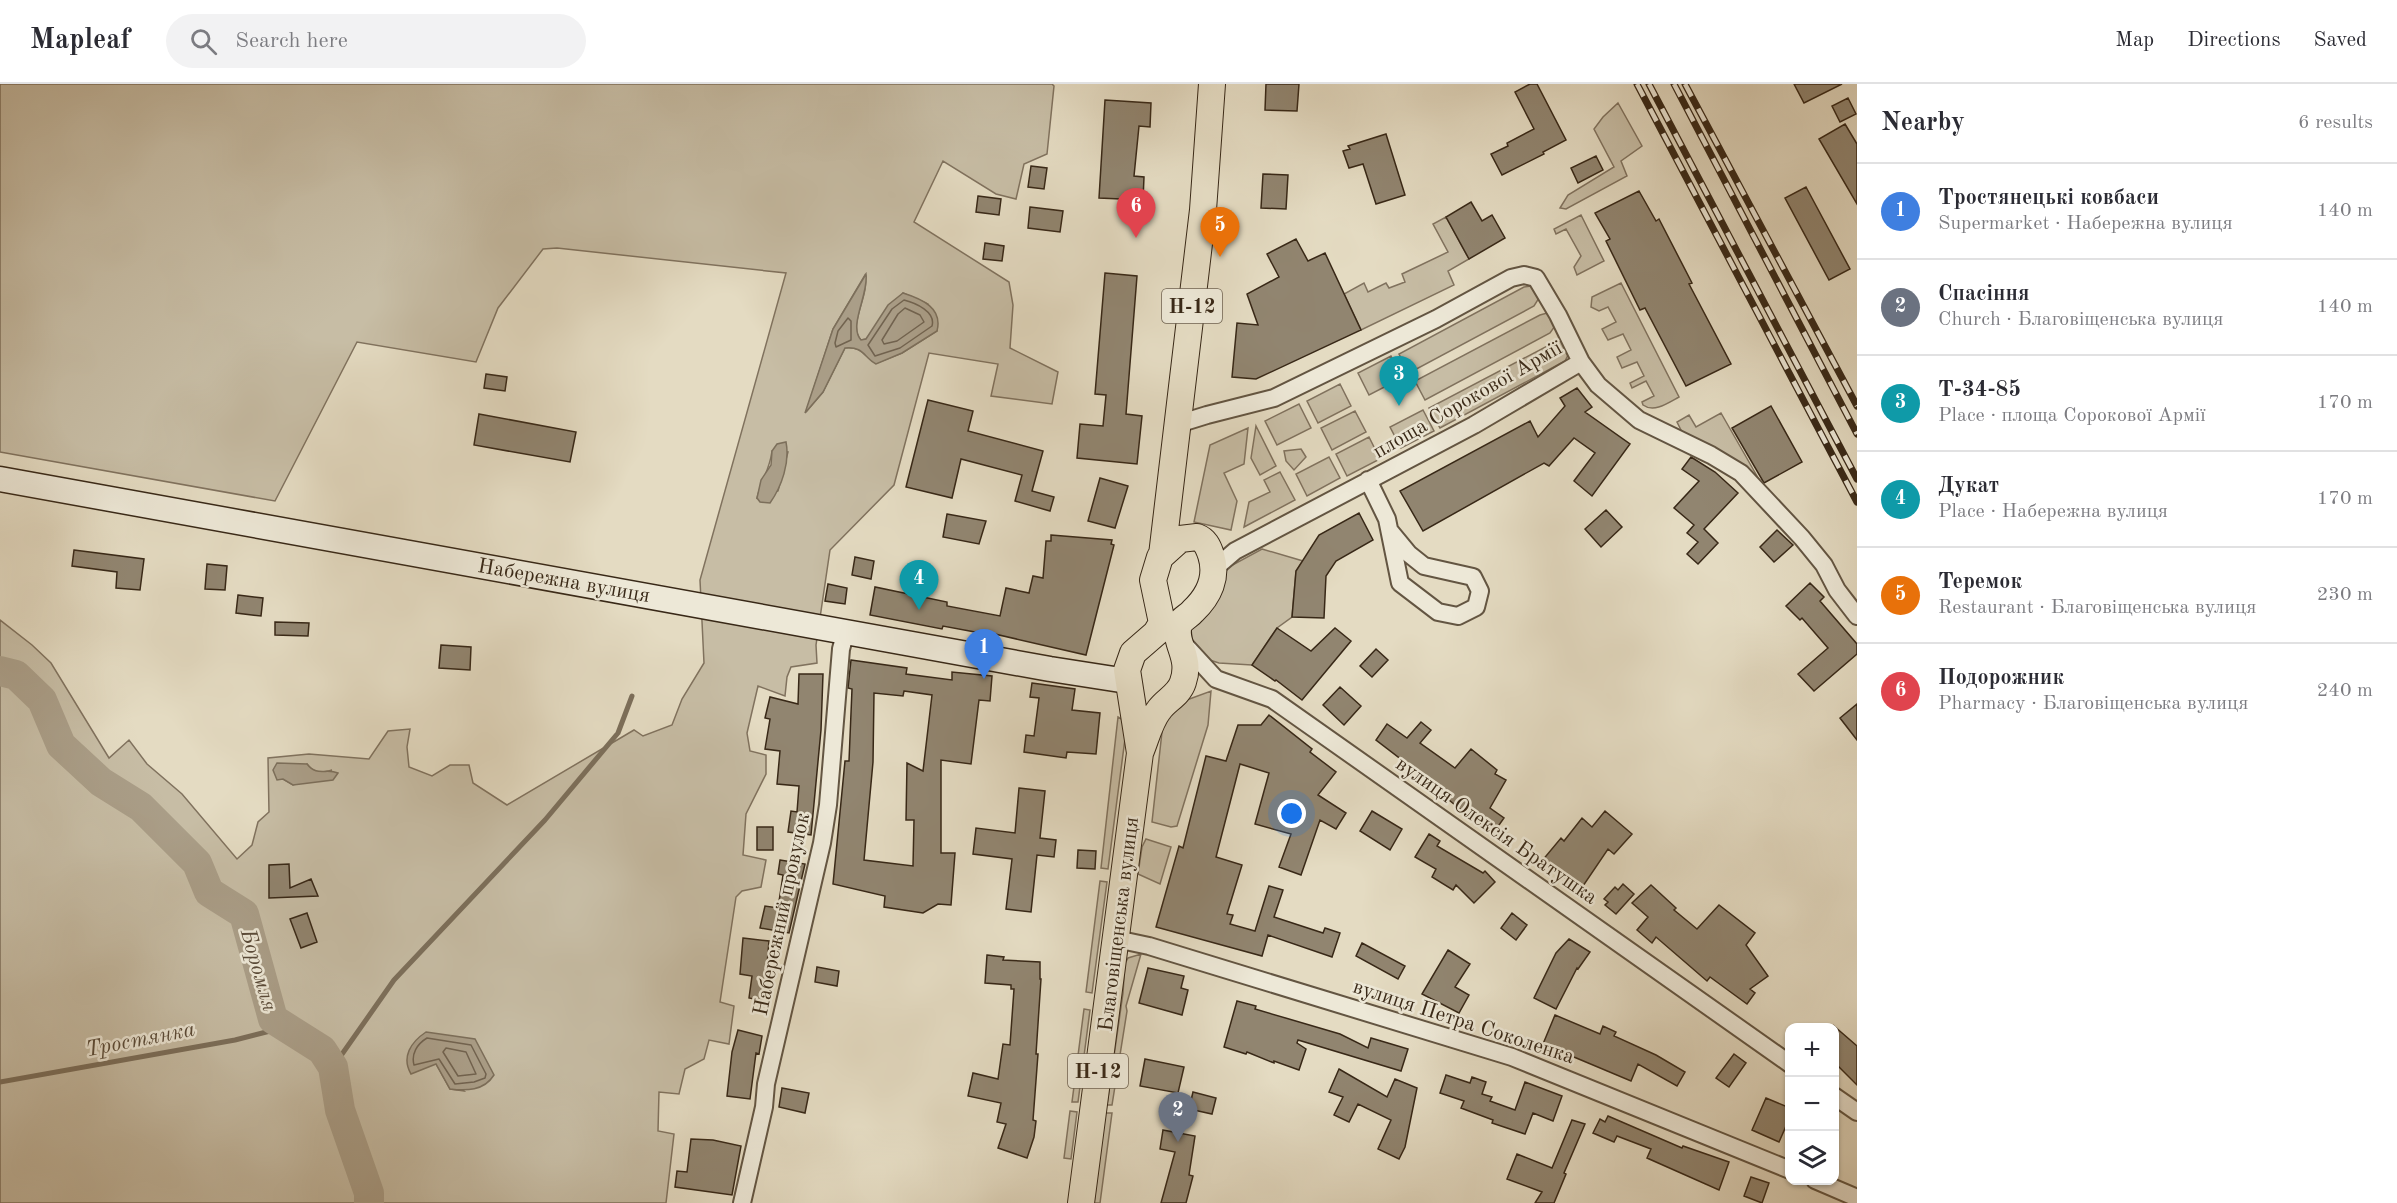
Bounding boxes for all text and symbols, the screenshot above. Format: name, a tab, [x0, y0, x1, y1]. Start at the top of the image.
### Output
search box	[166, 14, 586, 68]
icon: search	[187, 25, 220, 58]
text: Mapleaf	[30, 27, 130, 55]
text: Search here	[235, 30, 348, 52]
text: Map	[2115, 30, 2154, 51]
text: Directions	[2187, 30, 2281, 51]
text: Saved	[2314, 30, 2367, 51]
text: Nearby	[1881, 110, 1965, 136]
text: 6 results	[2298, 113, 2373, 133]
text: Тростянецькі ковбаси	[1938, 187, 2159, 209]
pin: 6	[1116, 188, 1156, 238]
text: 1	[1895, 201, 1906, 221]
text: 140 m	[2317, 201, 2373, 221]
pin: 5	[1200, 208, 1240, 257]
text: Supermarket · Набережна вулиця	[1938, 214, 2233, 234]
text: Спасіння	[1938, 283, 2030, 305]
road number: Н-12	[1162, 289, 1222, 323]
text: 2	[1895, 297, 1906, 317]
text: 140 m	[2317, 297, 2373, 317]
text: Church · Благовіщенська вулиця	[1938, 310, 2223, 330]
street label: площа Сорокової Армії	[1370, 338, 1566, 463]
pin: 3	[1380, 356, 1418, 406]
text: Т-34-85	[1938, 379, 2021, 401]
text: 3	[1895, 393, 1906, 413]
text: 170 m	[2317, 393, 2373, 413]
text: Place · площа Сорокової Армії	[1938, 406, 2206, 426]
text: Дукат	[1938, 475, 1999, 497]
text: 4	[1895, 489, 1906, 509]
text: 170 m	[2317, 489, 2373, 509]
text: Place · Набережна вулиця	[1938, 502, 2168, 522]
street label: Набережна вулиця	[476, 556, 652, 607]
pin: 4	[900, 560, 938, 610]
text: Теремок	[1938, 571, 2022, 593]
text: 5	[1895, 585, 1906, 605]
text: 230 m	[2317, 585, 2373, 605]
text: Restaurant · Благовіщенська вулиця	[1938, 598, 2256, 618]
pin: 1	[964, 630, 1004, 679]
text: Подорожник	[1938, 667, 2064, 689]
text: 6	[1895, 681, 1906, 701]
text: 240 m	[2317, 681, 2373, 701]
text: Pharmacy · Благовіщенська вулиця	[1938, 694, 2248, 714]
street label: вулиця Олексія Братушка	[1392, 754, 1601, 909]
your location	[1277, 799, 1306, 828]
street label: Набережний провулок	[751, 810, 814, 1018]
street label: Благовіщенська вулиця	[1096, 816, 1143, 1033]
water label: Боромля	[236, 926, 280, 1014]
street label: вулиця Петра Соколенка	[1350, 977, 1577, 1068]
water label: Тростянка	[84, 1019, 197, 1061]
map controls	[1785, 1023, 1839, 1185]
button: +	[1785, 1023, 1839, 1077]
road number: Н-12	[1068, 1054, 1128, 1088]
button: −	[1785, 1077, 1839, 1131]
pin: 2	[1158, 1092, 1198, 1142]
button: layers	[1785, 1131, 1839, 1185]

